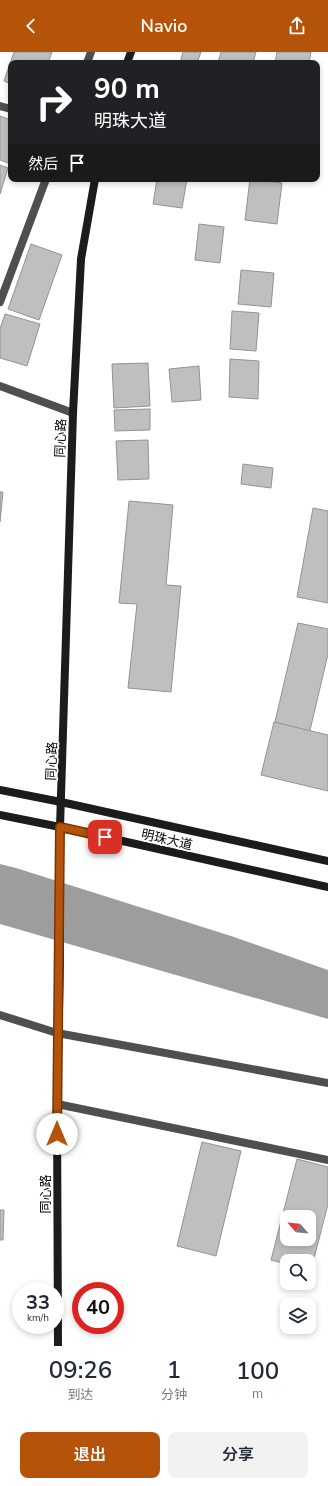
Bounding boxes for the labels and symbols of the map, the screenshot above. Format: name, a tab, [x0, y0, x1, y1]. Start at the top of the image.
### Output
street label: 同心路	[51, 418, 71, 458]
street label: 同心路	[42, 741, 62, 781]
pin	[88, 820, 122, 854]
street label: 明珠大道	[139, 825, 194, 855]
position arrow	[36, 1113, 78, 1155]
street label: 同心路	[37, 1174, 55, 1214]
north arrow	[280, 1210, 316, 1246]
speed limit sign: 40	[72, 1282, 124, 1334]

